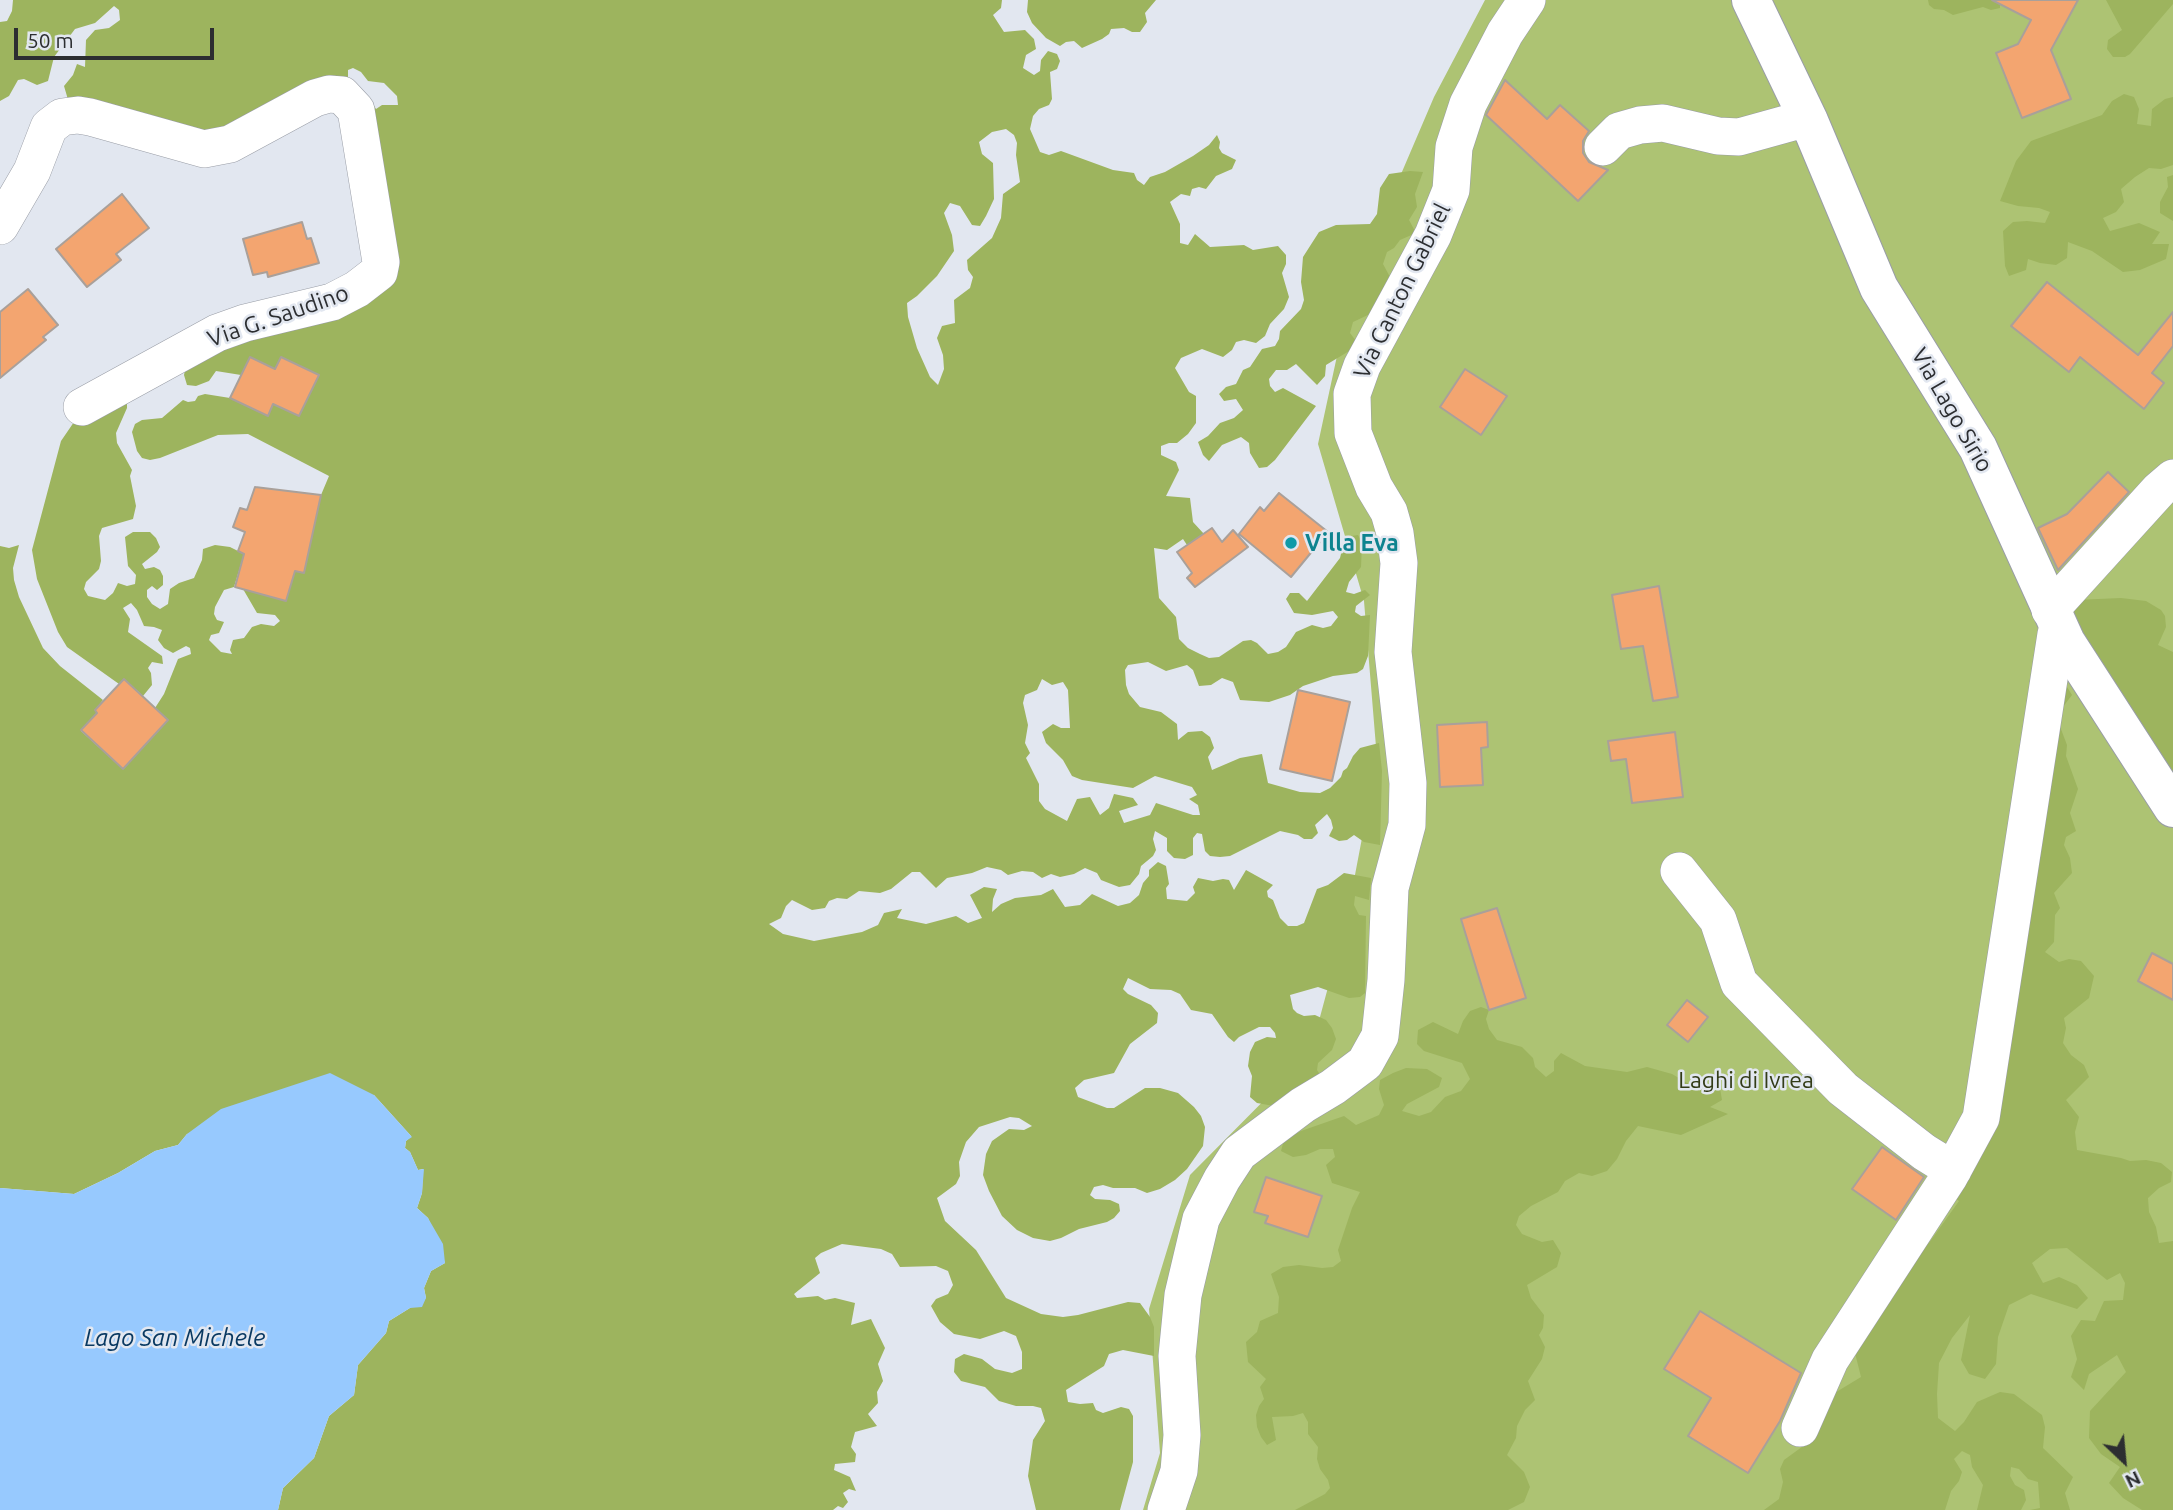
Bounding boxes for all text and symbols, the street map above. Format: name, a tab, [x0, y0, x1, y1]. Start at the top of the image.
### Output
scale bar	[18, 14, 217, 58]
text: 50 m	[27, 28, 74, 52]
street label: Via Canton Gabriel	[1348, 199, 1456, 383]
street label: Via G. Saudino	[204, 279, 352, 353]
street label: Via Lago Sirio	[1905, 343, 1999, 477]
place label: Villa Eva	[1305, 529, 1399, 557]
marker: Villa Eva	[1283, 535, 1299, 551]
park label: Laghi di Ivrea	[1678, 1066, 1814, 1094]
water label: Lago San Michele	[85, 1324, 265, 1352]
north arrow	[2089, 1426, 2159, 1496]
text: N	[2122, 1467, 2144, 1493]

